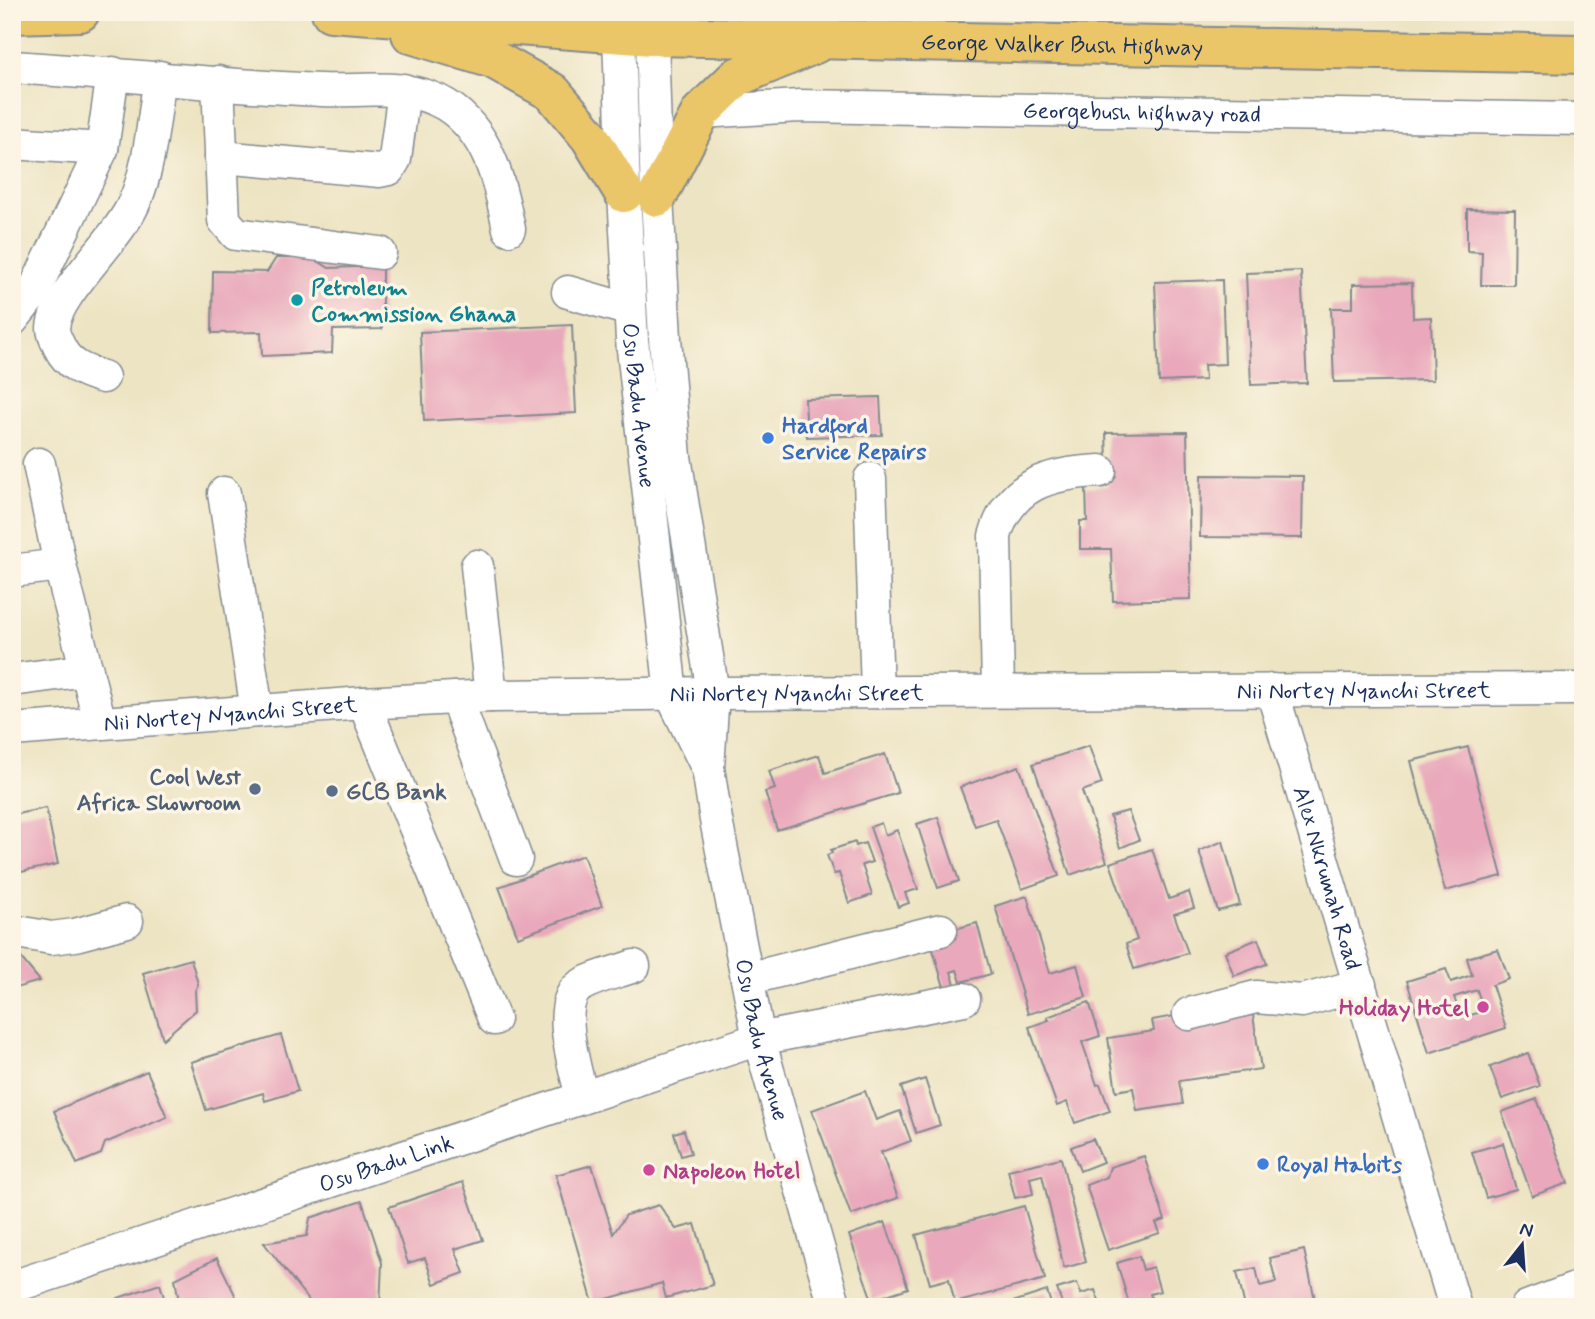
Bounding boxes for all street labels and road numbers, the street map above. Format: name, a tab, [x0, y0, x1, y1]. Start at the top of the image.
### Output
street label: George Walker Bush Highway	[921, 28, 1203, 65]
street label: Georgebush highway road	[1022, 97, 1261, 131]
street label: Osu Badu Avenue	[614, 322, 661, 489]
street label: Nii Nortey Nyanchi Street	[1237, 676, 1491, 708]
street label: Nii Nortey Nyanchi Street	[669, 679, 924, 711]
street label: Nii Nortey Nyanchi Street	[103, 691, 359, 740]
street label: Alex Nkrumah Road	[1284, 783, 1367, 974]
street label: Osu Badu Avenue	[727, 956, 794, 1125]
street label: Osu Badu Link	[315, 1128, 458, 1201]

